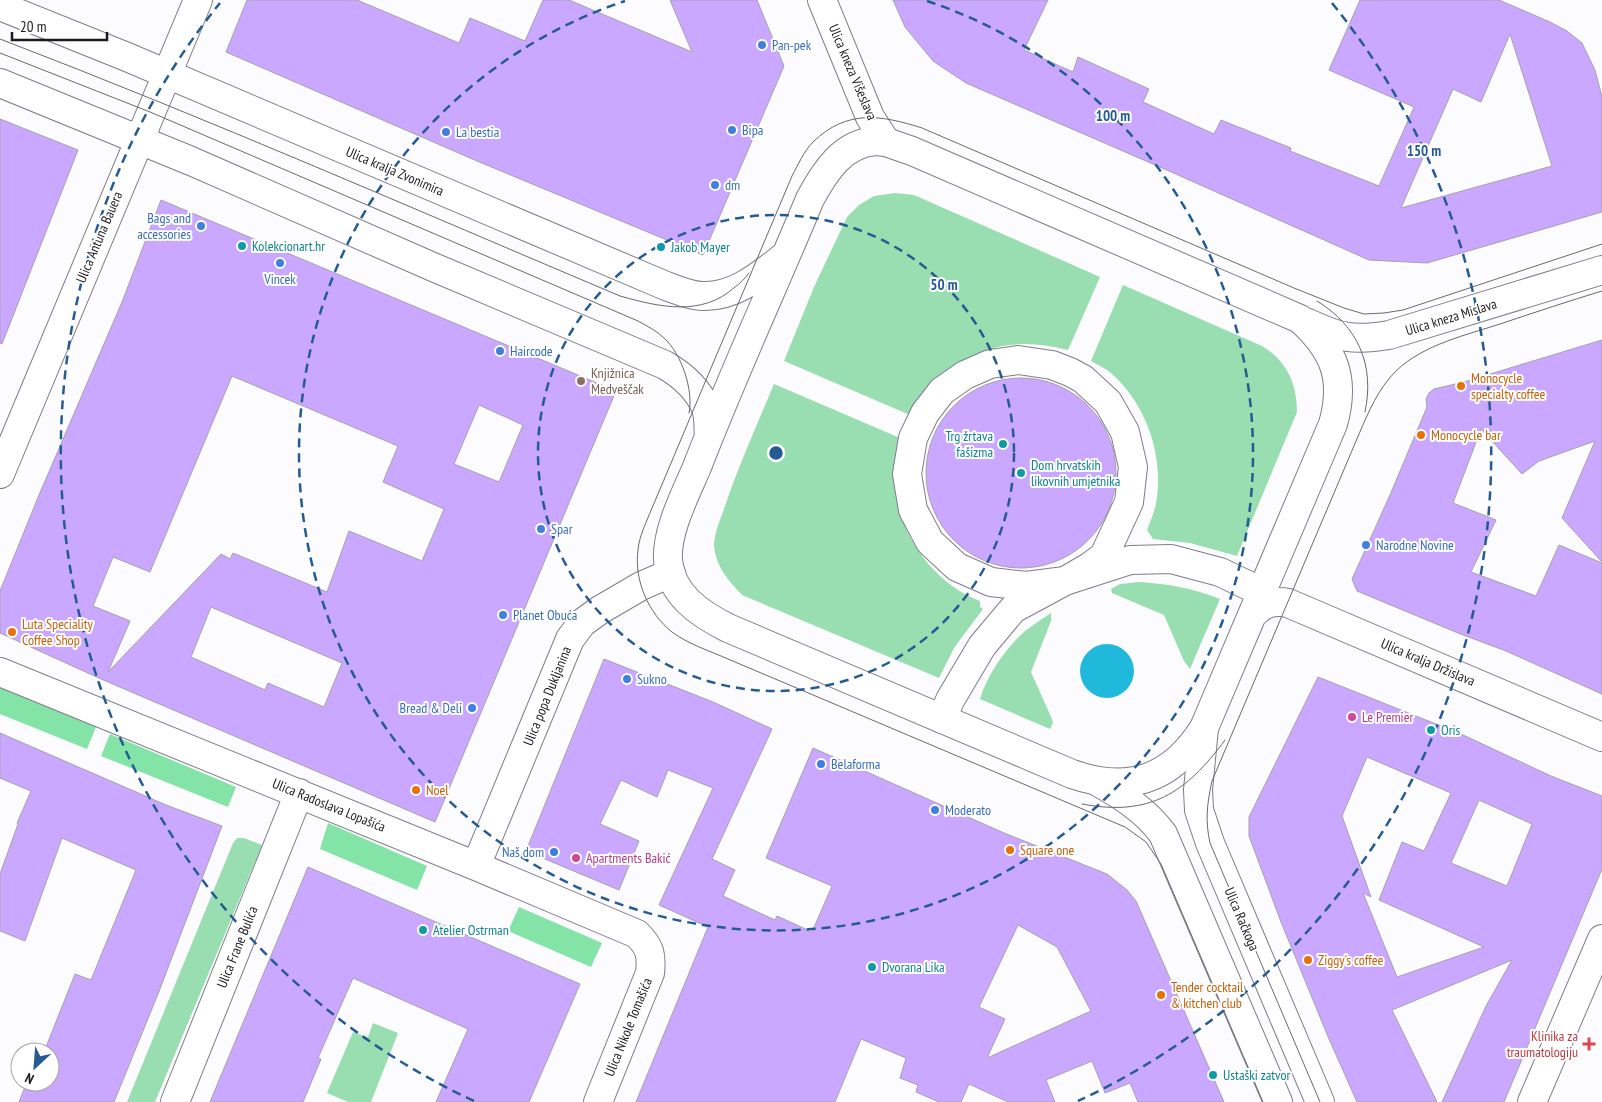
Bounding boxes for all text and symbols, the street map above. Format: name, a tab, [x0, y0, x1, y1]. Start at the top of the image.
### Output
scale bar	[12, 10, 108, 42]
text: 20 m	[20, 17, 46, 36]
street label: Ulica kneza Višeslava	[825, 21, 881, 123]
place label: Pan-pek	[772, 36, 812, 54]
marker: Pan-pek	[756, 39, 768, 51]
text: 100 m	[1096, 106, 1130, 125]
place label: Bipa	[742, 121, 763, 139]
place label: La bestia	[456, 123, 499, 141]
marker: Bipa	[726, 124, 738, 136]
marker: La bestia	[440, 126, 452, 138]
text: 150 m	[1407, 141, 1441, 160]
street label: Ulica kralja Zvonimira	[343, 142, 447, 200]
place label: dm	[725, 176, 740, 194]
marker: dm	[709, 179, 721, 191]
street label: Ulica Antuna Bauera	[72, 189, 126, 285]
place label: Bags and accessories	[137, 209, 191, 243]
marker: Bags and accessories	[195, 220, 207, 232]
place label: Kolekcionart.hr	[252, 237, 325, 255]
place label: Jakob Mayer	[670, 238, 730, 256]
marker: Kolekcionart.hr	[236, 240, 248, 252]
marker: Jakob Mayer	[655, 241, 667, 253]
marker: Vincek	[274, 257, 286, 269]
place label: Vincek	[263, 270, 296, 288]
text: 50 m	[930, 275, 958, 294]
street label: Ulica kneza Mislava	[1403, 295, 1499, 339]
place label: Haircode	[510, 342, 553, 360]
marker: Haircode	[494, 345, 506, 357]
place label: Knjižnica Medveščak	[591, 364, 644, 398]
place label: Monocycle specialty coffee	[1471, 369, 1545, 403]
marker: Knjižnica Medveščak	[575, 375, 587, 387]
marker: Monocycle specialty coffee	[1455, 380, 1467, 392]
place label: Monocycle bar	[1431, 426, 1501, 444]
place label: Trg žrtava fašizma	[945, 427, 993, 461]
marker: Monocycle bar	[1415, 429, 1427, 441]
marker: Trg žrtava fašizma	[997, 438, 1009, 450]
centre of rings	[767, 444, 785, 462]
place label: Dom hrvatskih likovnih umjetnika	[1031, 456, 1120, 490]
marker: Dom hrvatskih likovnih umjetnika	[1015, 467, 1027, 479]
place label: Spar	[551, 520, 573, 538]
marker: Spar	[535, 523, 547, 535]
place label: Narodne Novine	[1376, 536, 1454, 554]
marker: Narodne Novine	[1360, 539, 1372, 551]
place label: Planet Obuća	[513, 606, 577, 624]
marker: Planet Obuća	[497, 609, 509, 621]
place label: Luta Speciality Coffee Shop	[22, 615, 94, 649]
marker: Luta Speciality Coffee Shop	[6, 626, 18, 638]
street label: Ulica kralja Držislava	[1378, 634, 1478, 690]
street label: Ulica popa Dukljanina	[519, 644, 575, 748]
place label: Sukno	[637, 670, 667, 688]
marker: Sukno	[621, 673, 633, 685]
place label: Bread & Deli	[400, 699, 462, 717]
marker: Bread & Deli	[466, 702, 478, 714]
place label: Le Premier	[1362, 708, 1413, 726]
marker: Le Premier	[1346, 711, 1358, 723]
place label: Oris	[1441, 721, 1461, 739]
marker: Oris	[1425, 724, 1437, 736]
place label: Belaforma	[831, 755, 880, 773]
marker: Belaforma	[815, 758, 827, 770]
street label: Ulica Radoslava Lopašića	[270, 774, 388, 836]
place label: Noel	[426, 781, 449, 799]
marker: Noel	[410, 784, 422, 796]
place label: Moderato	[945, 801, 991, 819]
marker: Moderato	[929, 804, 941, 816]
place label: Square one	[1020, 841, 1074, 859]
place label: Naš dom	[502, 843, 544, 861]
marker: Square one	[1004, 844, 1016, 856]
marker: Naš dom	[548, 846, 560, 858]
place label: Apartments Bakić	[586, 849, 671, 867]
marker: Apartments Bakić	[570, 852, 582, 864]
street label: Ulica Račkoga	[1221, 884, 1263, 954]
street label: Ulica Frane Bulića	[212, 903, 262, 991]
place label: Atelier Ostrman	[433, 921, 509, 939]
marker: Atelier Ostrman	[417, 924, 429, 936]
place label: Ziggy's coffee	[1318, 951, 1383, 969]
marker: Ziggy's coffee	[1302, 954, 1314, 966]
place label: Dvorana Lika	[882, 958, 945, 976]
marker: Dvorana Lika	[866, 961, 878, 973]
street label: Ulica Nikole Tomašića	[600, 975, 656, 1079]
place label: Tender cocktail & kitchen club	[1171, 978, 1244, 1012]
marker: Tender cocktail & kitchen club	[1155, 989, 1167, 1001]
place label: Klinika za traumatologiju	[1507, 1027, 1578, 1061]
marker: Klinika za traumatologiju	[1582, 1037, 1596, 1051]
north arrow	[10, 1042, 60, 1092]
place label: Ustaški zatvor	[1223, 1066, 1291, 1084]
text: N	[22, 1069, 37, 1088]
marker: Ustaški zatvor	[1207, 1069, 1219, 1081]

